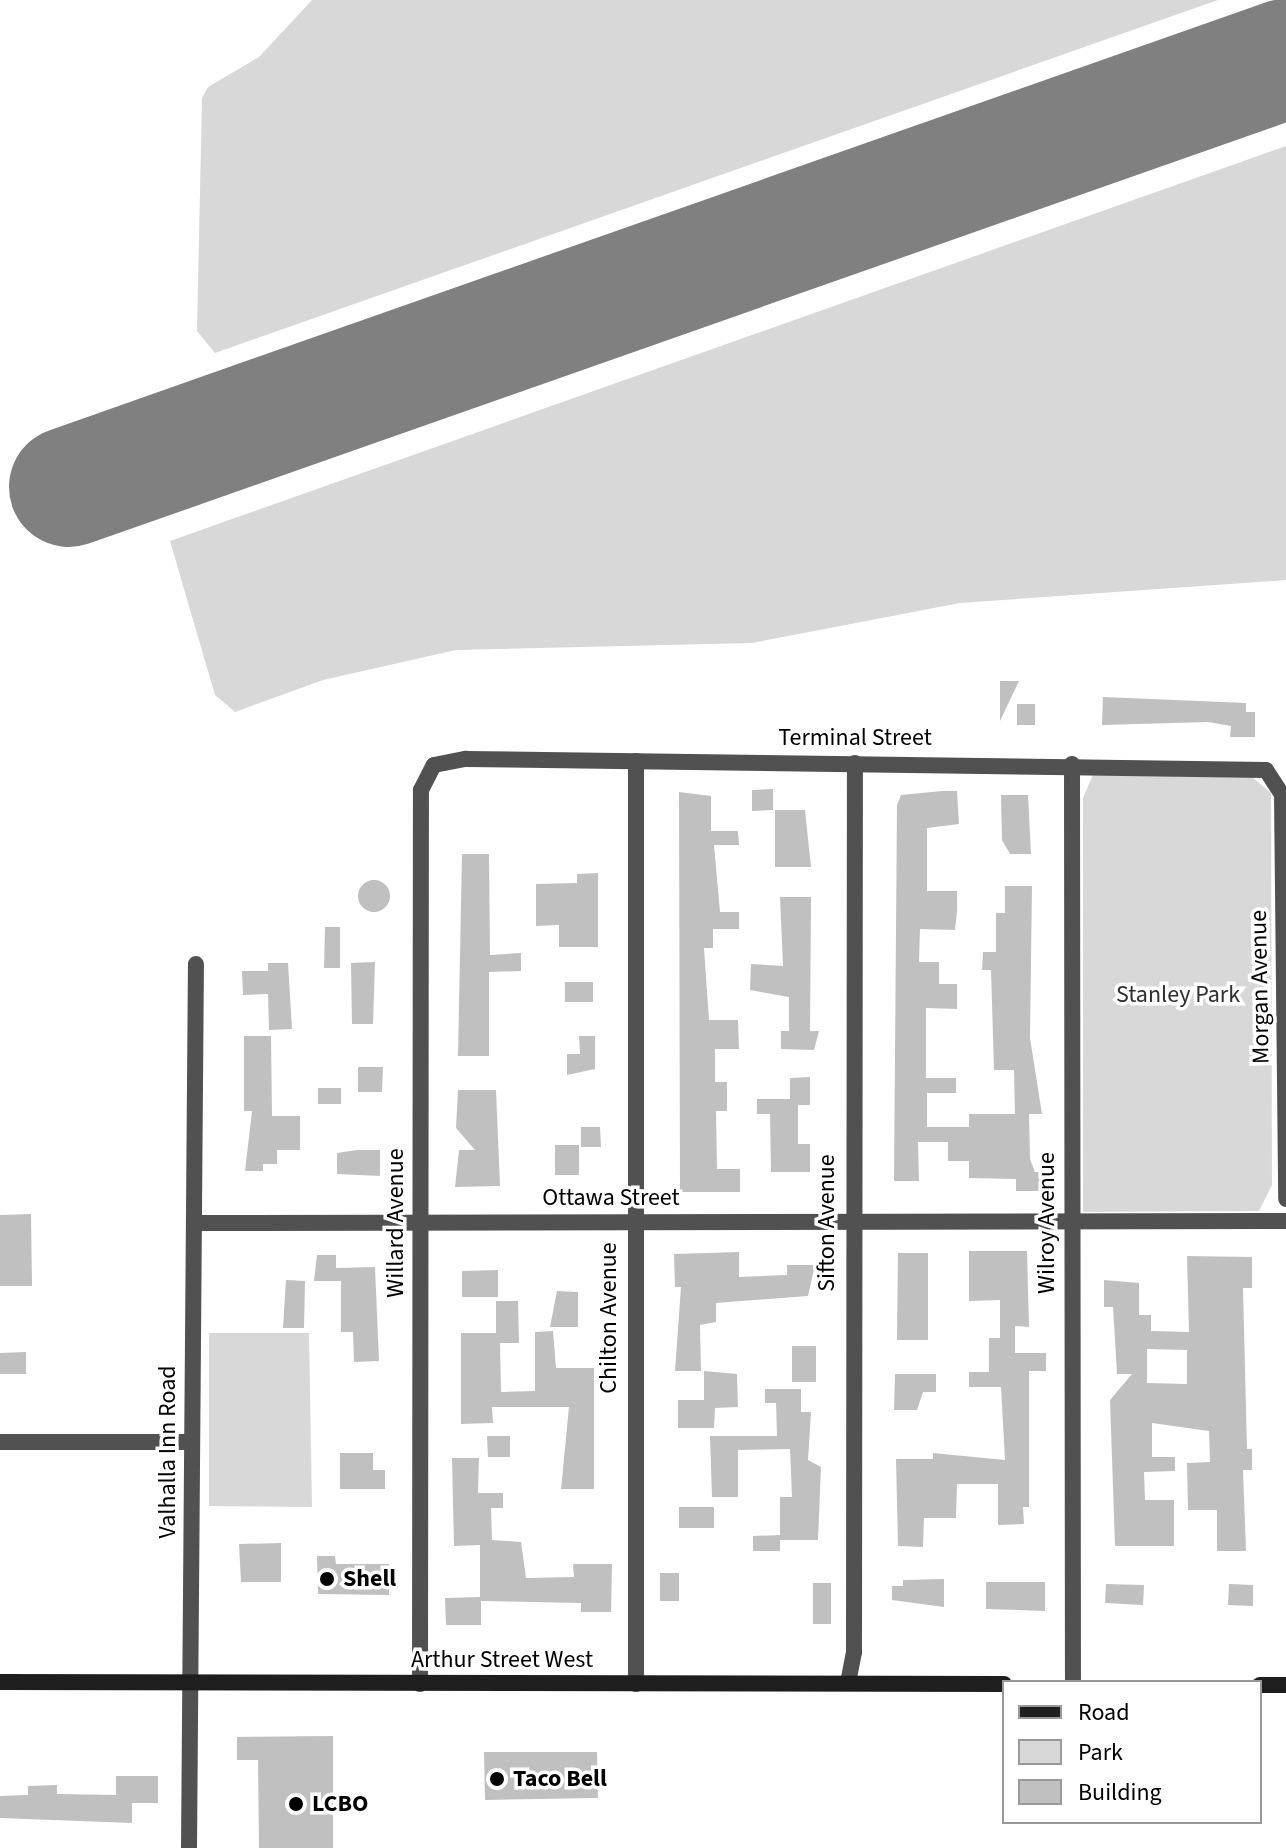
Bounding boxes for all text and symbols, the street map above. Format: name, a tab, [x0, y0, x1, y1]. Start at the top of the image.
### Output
street label: Terminal Street	[778, 724, 932, 752]
street label: Morgan Avenue	[1244, 910, 1276, 1064]
park label: Stanley Park	[1116, 981, 1240, 1009]
street label: Willard Avenue	[382, 1148, 410, 1298]
street label: Wilroy Avenue	[1033, 1152, 1061, 1294]
street label: Sifton Avenue	[813, 1154, 841, 1292]
street label: Ottawa Street	[542, 1184, 680, 1212]
street label: Chilton Avenue	[595, 1242, 623, 1394]
street label: Valhalla Inn Road	[154, 1365, 182, 1539]
place label: Shell	[343, 1565, 396, 1593]
marker: Shell	[318, 1570, 336, 1588]
street label: Arthur Street West	[411, 1646, 593, 1674]
legend	[1002, 1680, 1262, 1824]
text: Road	[1078, 1695, 1130, 1730]
text: Park	[1078, 1735, 1123, 1770]
place label: Taco Bell	[513, 1765, 607, 1793]
marker: Taco Bell	[488, 1770, 506, 1788]
text: Building	[1078, 1775, 1162, 1810]
place label: LCBO	[312, 1790, 368, 1818]
marker: LCBO	[287, 1795, 305, 1813]

